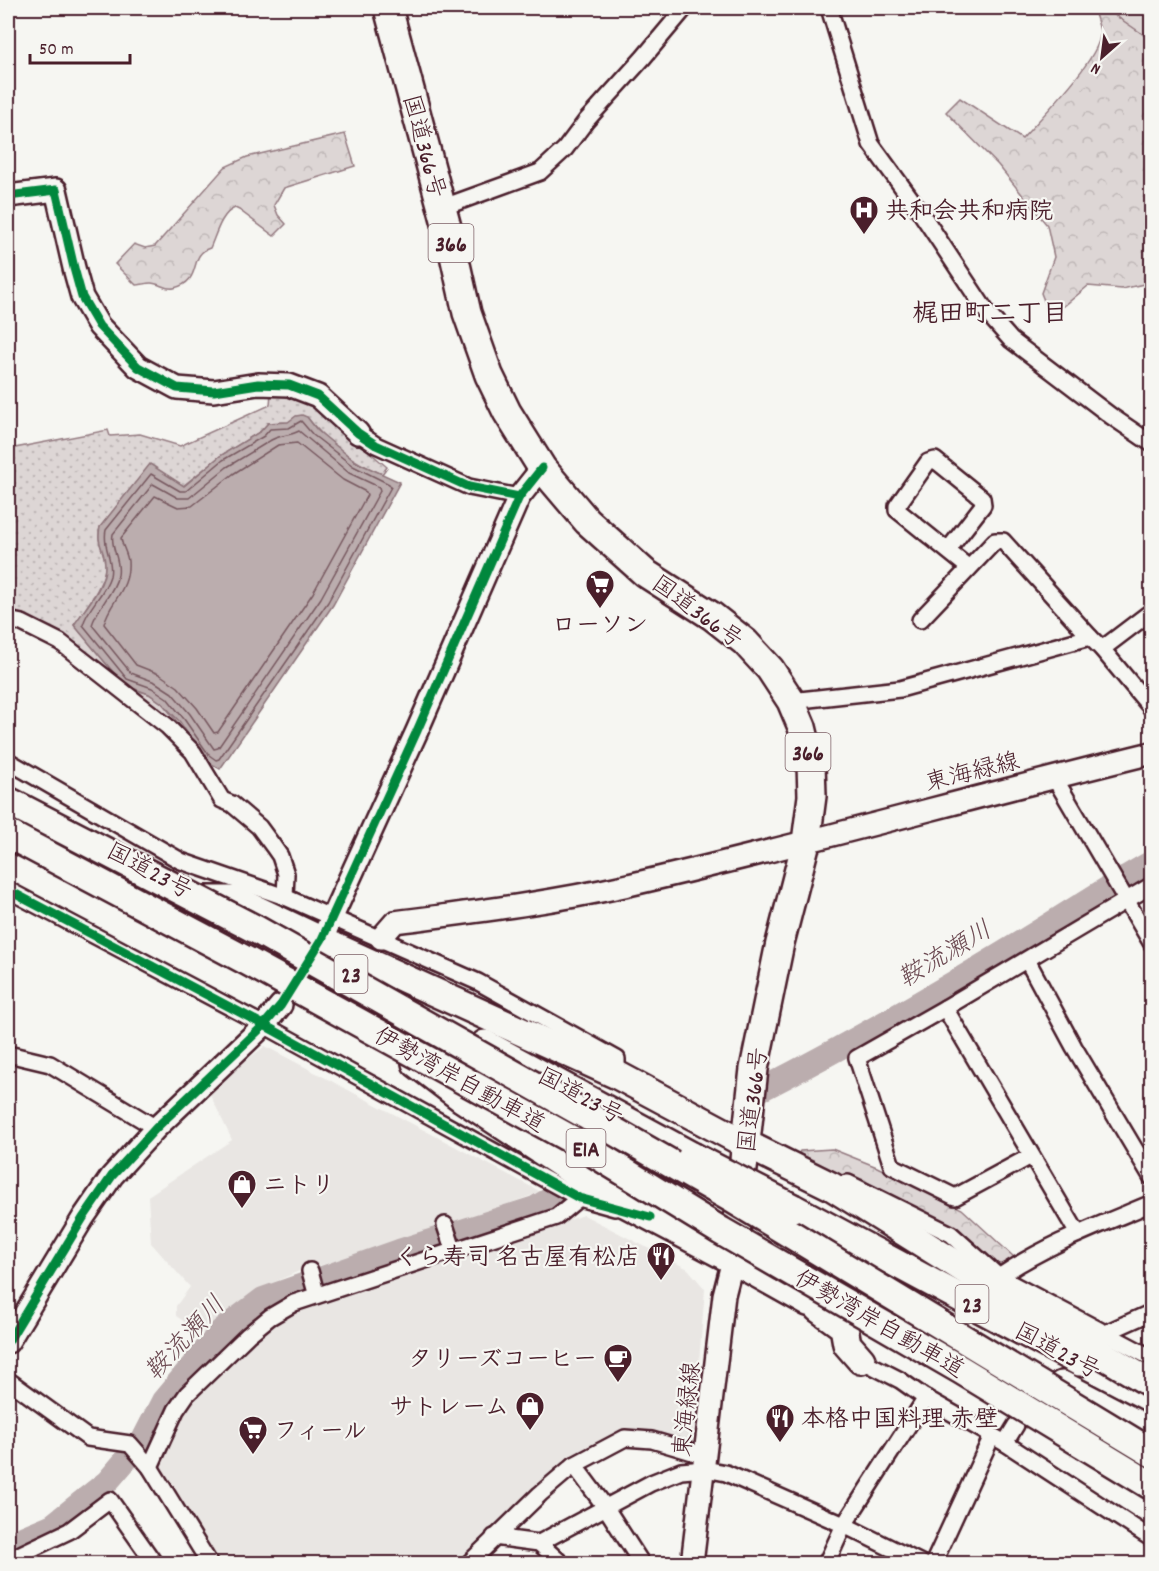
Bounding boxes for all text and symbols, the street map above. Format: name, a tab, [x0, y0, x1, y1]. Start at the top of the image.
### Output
scale bar	[30, 27, 130, 65]
north arrow	[1072, 27, 1132, 87]
text: 50 m	[39, 38, 74, 63]
text: N	[1087, 56, 1105, 80]
street label: 国道366号	[392, 91, 452, 202]
hospital icon: 共和会共和病院	[848, 194, 880, 236]
place label: 共和会共和病院	[885, 196, 1053, 230]
road number: 366	[428, 224, 474, 262]
district label: 梶田町二丁目	[912, 297, 1068, 334]
supermarket icon: ローソン	[584, 568, 616, 610]
street label: 国道366号	[643, 568, 749, 658]
place label: ローソン	[552, 610, 648, 644]
road number: 366	[786, 733, 830, 771]
street label: 東海緑線	[922, 746, 1023, 802]
street label: 国道23号	[99, 836, 198, 910]
water label: 鞍流瀬川	[892, 913, 1000, 999]
road number: 23	[334, 955, 368, 993]
street label: 伊勢湾岸自動車道	[366, 1020, 551, 1143]
street label: 国道366号	[732, 1046, 778, 1155]
street label: 国道23号	[530, 1061, 629, 1135]
road number: E1A	[566, 1129, 606, 1167]
shop icon: ニトリ	[226, 1168, 258, 1210]
place label: ニトリ	[263, 1170, 335, 1204]
restaurant icon: くら寿司 名古屋有松店	[645, 1240, 677, 1282]
place label: くら寿司 名古屋有松店	[395, 1242, 640, 1276]
street label: 伊勢湾岸自動車道	[787, 1263, 970, 1388]
road number: 23	[956, 1285, 988, 1323]
water label: 鞍流瀬川	[138, 1289, 236, 1390]
street label: 国道23号	[1007, 1316, 1106, 1390]
cafe icon: タリーズコーヒー	[602, 1342, 634, 1384]
place label: タリーズコーヒー	[408, 1344, 597, 1378]
street label: 東海緑線	[667, 1360, 711, 1459]
shop icon: サトレーム	[514, 1390, 546, 1432]
place label: サトレーム	[389, 1392, 509, 1426]
restaurant icon: 本格中国料理 赤壁	[764, 1402, 796, 1444]
place label: 本格中国料理 赤壁	[801, 1404, 999, 1438]
supermarket icon: フィール	[237, 1414, 269, 1456]
place label: フィール	[274, 1416, 367, 1450]

